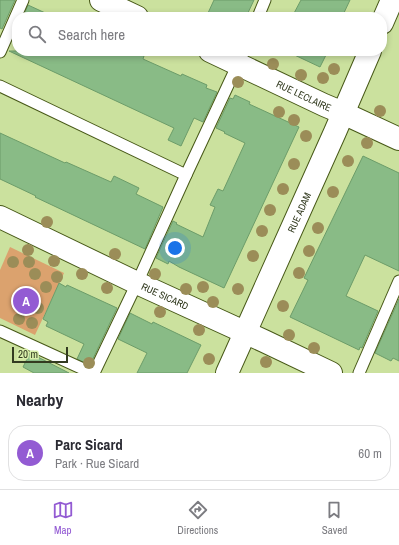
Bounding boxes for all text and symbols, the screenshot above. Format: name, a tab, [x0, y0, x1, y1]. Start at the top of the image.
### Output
search box	[12, 12, 387, 56]
icon: search	[26, 23, 48, 45]
text: Search here	[58, 24, 125, 45]
street label: RUE LECLAIRE	[274, 77, 333, 114]
street label: RUE ADAM	[285, 190, 314, 235]
your location	[165, 238, 185, 258]
street label: RUE SICARD	[139, 280, 191, 313]
pin: A	[13, 286, 39, 316]
scale bar	[12, 345, 68, 364]
text: 20 m	[18, 347, 38, 361]
text: Nearby	[16, 388, 63, 411]
text: Parc Sicard	[55, 434, 123, 455]
text: A	[26, 445, 34, 462]
text: 60 m	[358, 445, 382, 462]
text: Park · Rue Sicard	[55, 455, 139, 472]
tab: Map	[52, 499, 74, 537]
tab: Directions	[177, 499, 218, 537]
tab: Saved	[322, 499, 347, 537]

